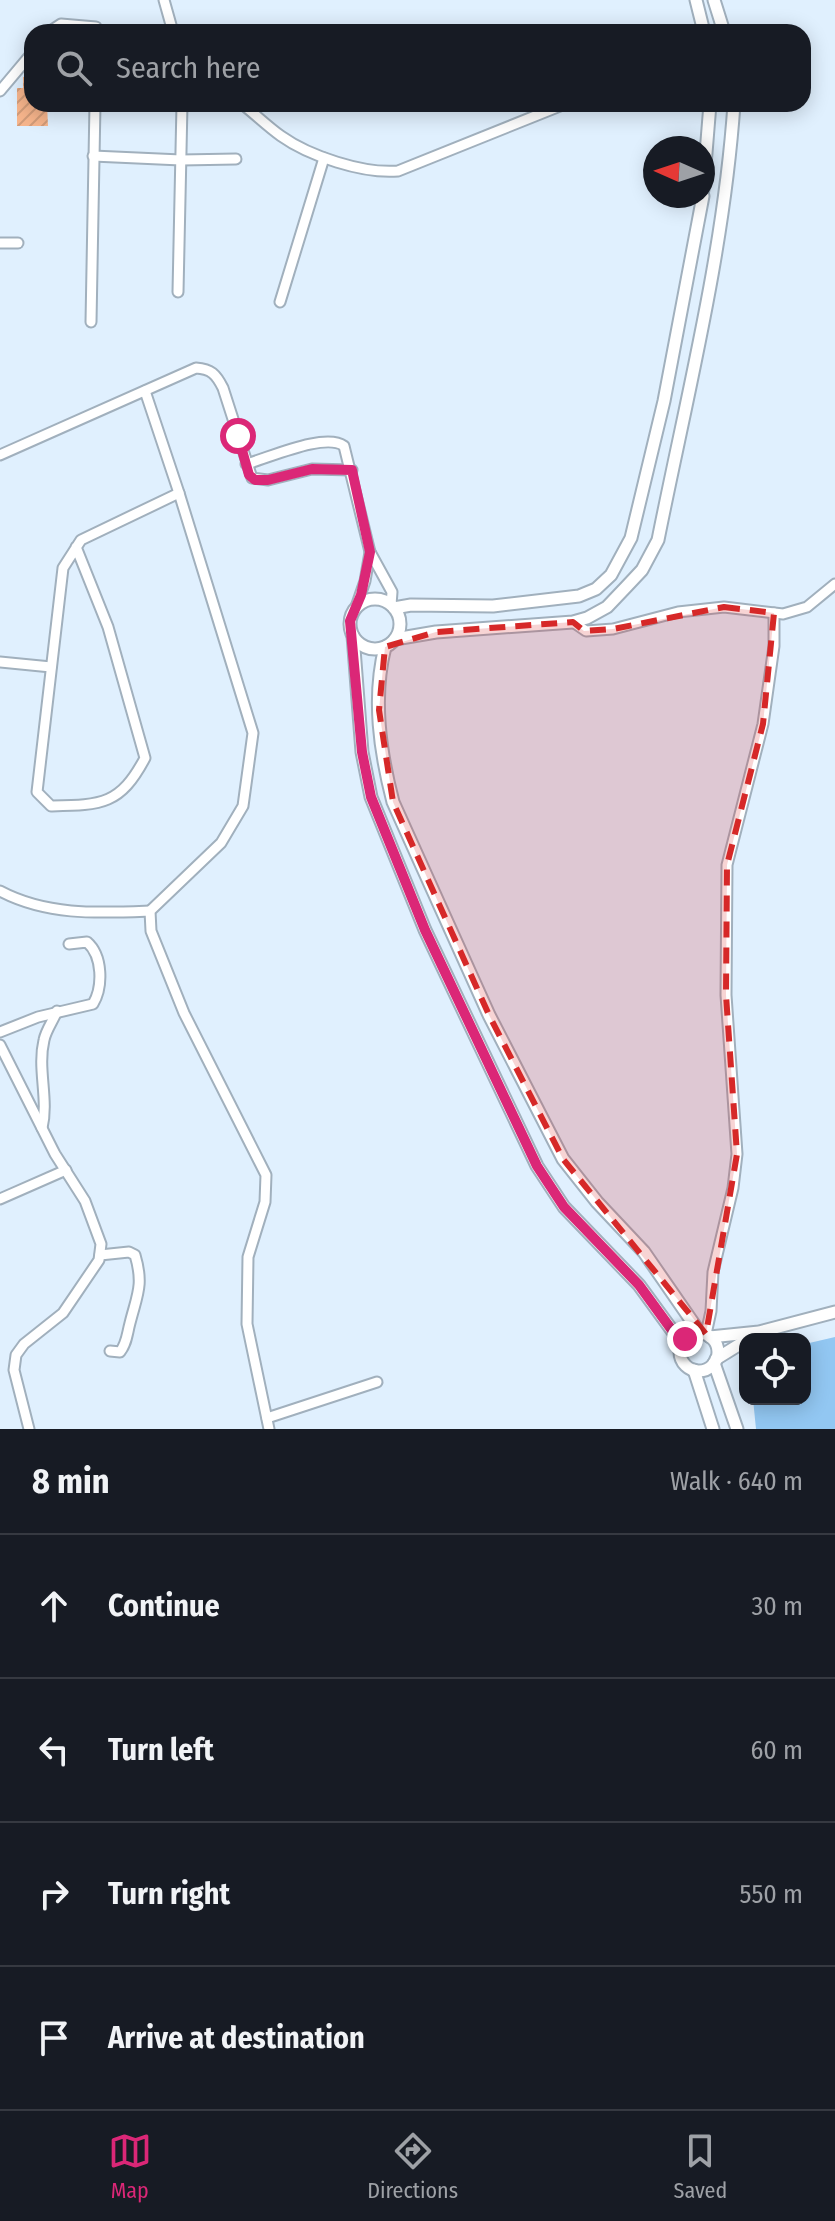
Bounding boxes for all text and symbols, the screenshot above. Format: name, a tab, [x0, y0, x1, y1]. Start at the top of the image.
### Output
search box	[24, 24, 811, 112]
icon: search	[52, 46, 96, 90]
text: Search here	[116, 50, 261, 86]
north arrow	[643, 136, 715, 208]
route start	[220, 418, 256, 454]
route end	[667, 1321, 703, 1357]
map controls	[739, 1333, 811, 1405]
button: locate	[739, 1333, 811, 1405]
text: 8 min	[32, 1461, 110, 1502]
text: Walk · 640 m	[670, 1466, 803, 1497]
icon: ahead	[32, 1584, 76, 1628]
text: Continue	[108, 1588, 220, 1624]
text: 30 m	[752, 1591, 803, 1622]
icon: left	[32, 1728, 76, 1772]
text: Turn left	[108, 1732, 214, 1768]
text: 60 m	[750, 1735, 803, 1766]
icon: right	[32, 1872, 76, 1916]
text: Turn right	[108, 1876, 230, 1912]
text: 550 m	[740, 1879, 803, 1910]
icon: arrive	[32, 2016, 76, 2060]
text: Arrive at destination	[108, 2020, 365, 2056]
tab: Map	[108, 2129, 152, 2204]
tab: Directions	[367, 2129, 458, 2204]
tab: Saved	[674, 2129, 727, 2204]

